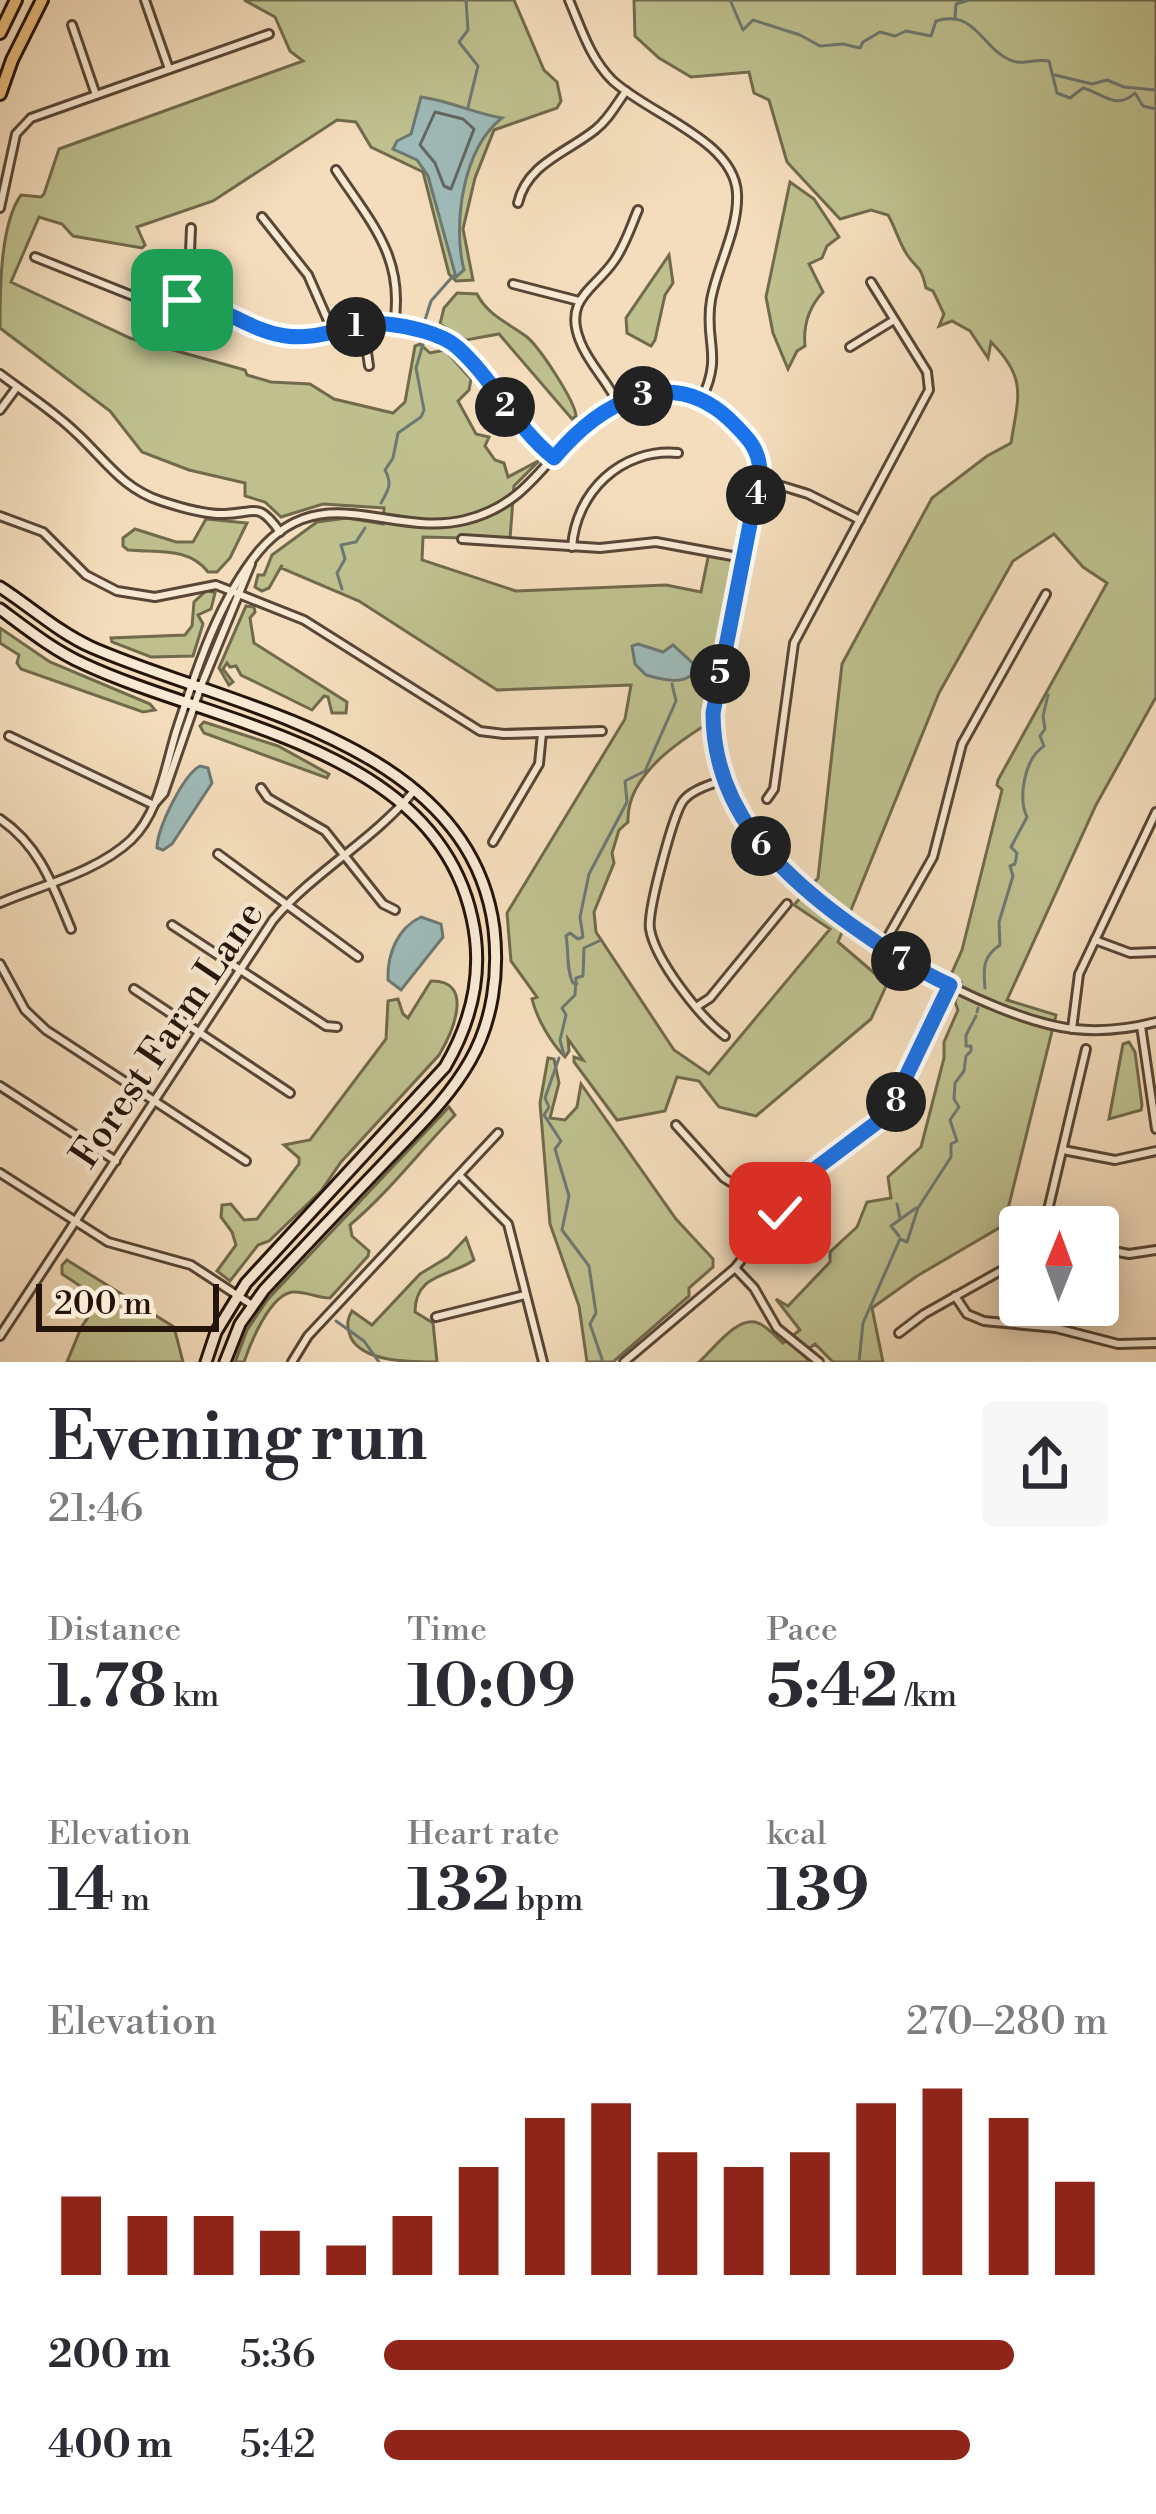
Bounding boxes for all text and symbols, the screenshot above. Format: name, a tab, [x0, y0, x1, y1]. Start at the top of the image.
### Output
pin	[131, 249, 233, 351]
icon: arrive	[149, 267, 215, 333]
pin: 1	[326, 297, 386, 357]
text: 1	[348, 306, 364, 347]
pin: 3	[613, 366, 673, 426]
text: 3	[633, 375, 653, 416]
pin: 2	[475, 377, 535, 437]
text: 2	[495, 386, 515, 427]
pin: 4	[726, 465, 786, 525]
text: 4	[745, 474, 767, 515]
pin: 5	[690, 644, 750, 704]
text: 5	[710, 653, 730, 694]
pin: 6	[731, 816, 791, 876]
text: 6	[751, 825, 771, 866]
street label: Forest Farm Lane	[61, 892, 275, 1178]
pin: 7	[871, 931, 931, 991]
text: 7	[891, 940, 911, 981]
pin: 8	[866, 1072, 926, 1132]
text: 8	[885, 1081, 907, 1122]
pin	[729, 1162, 831, 1264]
icon: check	[747, 1180, 813, 1246]
north arrow	[999, 1206, 1119, 1326]
map controls	[999, 1206, 1119, 1326]
scale bar	[36, 1278, 219, 1331]
text: 200 m	[54, 1284, 152, 1325]
text: Evening run	[48, 1398, 427, 1481]
button: share	[982, 1401, 1108, 1527]
text: 21:46	[48, 1485, 143, 1534]
text: Distance	[48, 1610, 181, 1651]
text: Time	[407, 1610, 487, 1651]
text: Pace	[767, 1610, 838, 1651]
text: 1.78	[48, 1651, 166, 1726]
text: 10:09	[407, 1651, 576, 1726]
text: 5:42	[767, 1651, 898, 1726]
text: km	[166, 1676, 219, 1717]
text: /km	[898, 1676, 957, 1717]
text: Elevation	[48, 1814, 191, 1855]
text: Heart rate	[407, 1814, 560, 1855]
text: kcal	[767, 1814, 827, 1855]
text: 14	[48, 1855, 114, 1930]
text: 132	[407, 1855, 510, 1930]
text: 139	[767, 1855, 869, 1930]
text: m	[114, 1880, 150, 1921]
text: bpm	[510, 1880, 583, 1921]
text: Elevation	[48, 1998, 217, 2047]
text: 270–280 m	[906, 1998, 1108, 2047]
text: 200 m	[48, 2331, 171, 2380]
text: 5:36	[240, 2331, 315, 2380]
text: 400 m	[48, 2421, 173, 2470]
text: 5:42	[240, 2421, 316, 2470]

